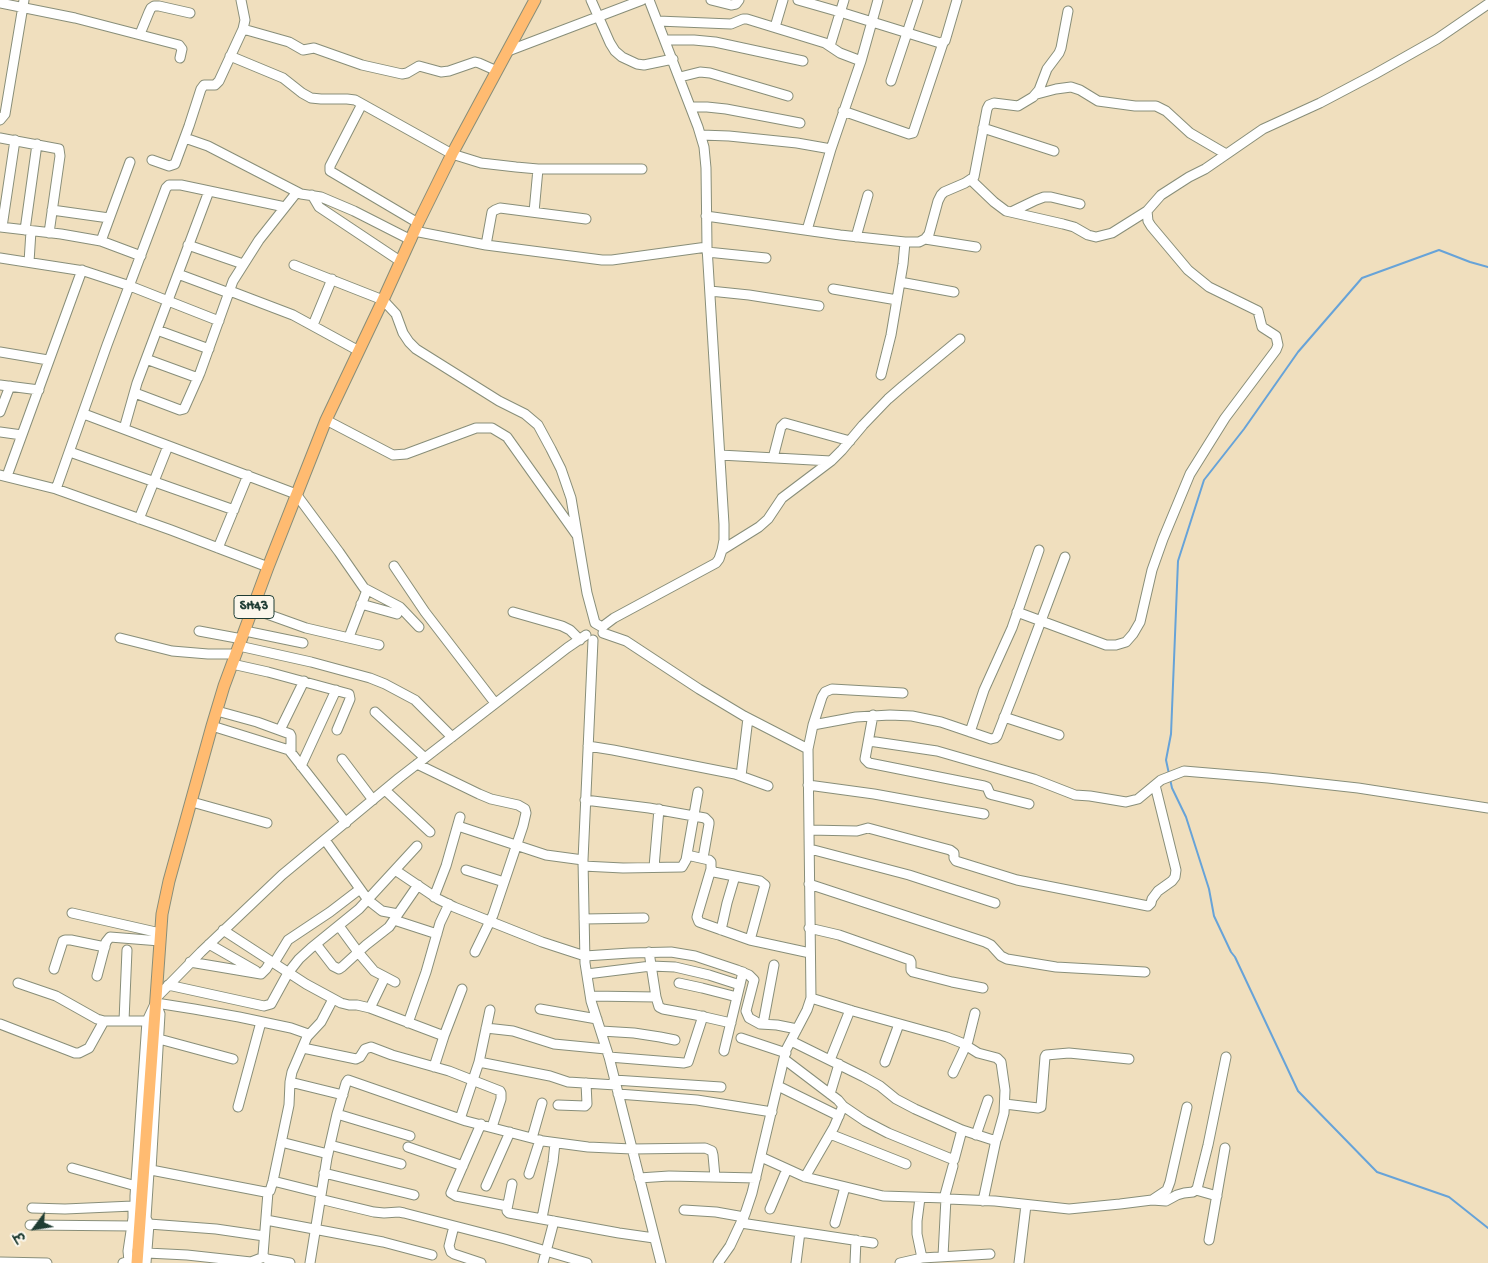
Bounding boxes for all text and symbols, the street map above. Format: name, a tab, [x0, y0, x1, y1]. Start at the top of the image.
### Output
road number: SH43	[234, 596, 274, 618]
north arrow	[10, 1203, 60, 1253]
text: उ	[12, 1228, 31, 1244]

